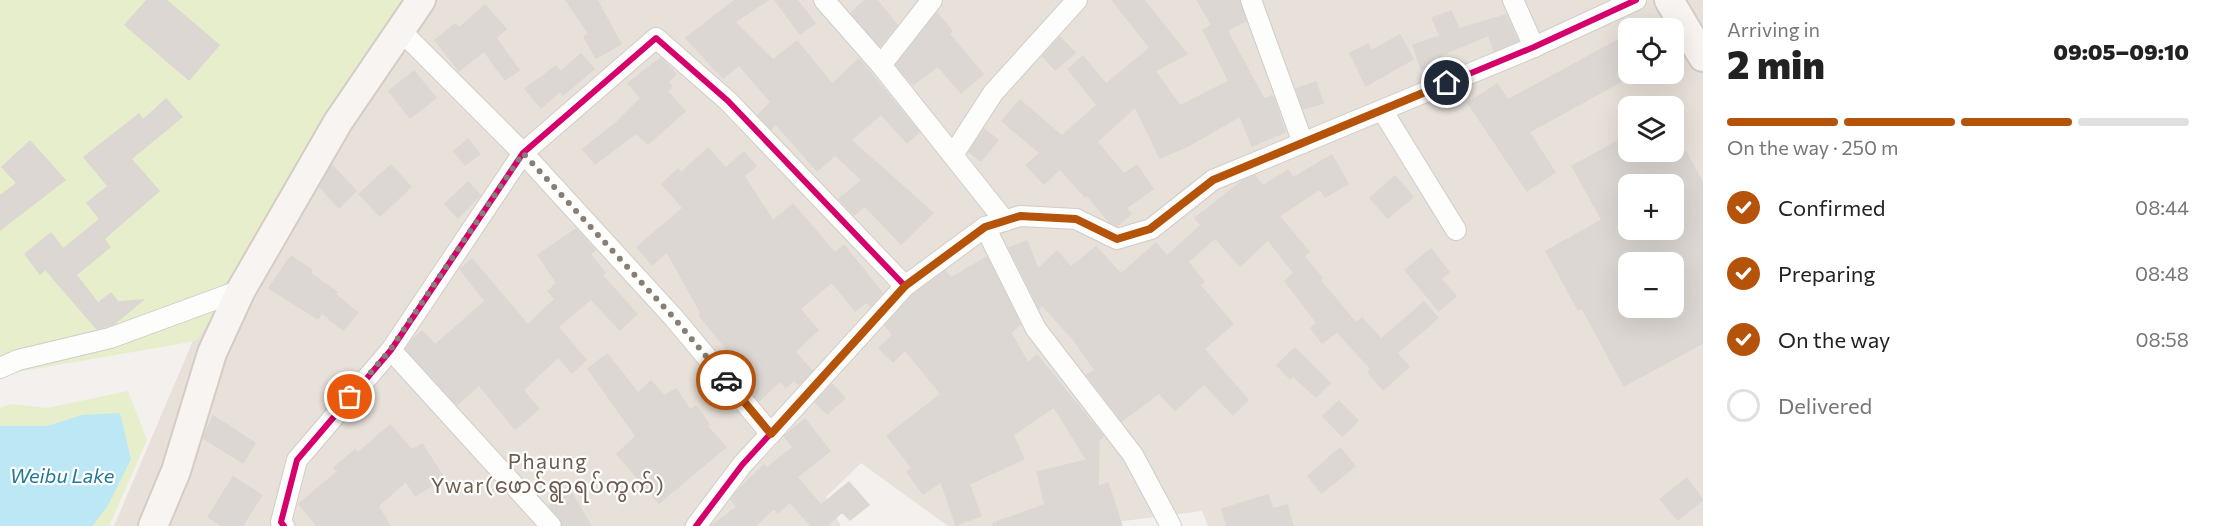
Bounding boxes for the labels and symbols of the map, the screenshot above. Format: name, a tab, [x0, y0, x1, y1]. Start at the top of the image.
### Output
pin	[1421, 57, 1472, 108]
courier	[696, 350, 756, 410]
pin	[324, 371, 375, 422]
district label: Phaung Ywar(ဖောင်ရွာရပ်ကွက်)	[431, 448, 665, 503]
water label: Weibu Lake	[10, 463, 115, 487]

